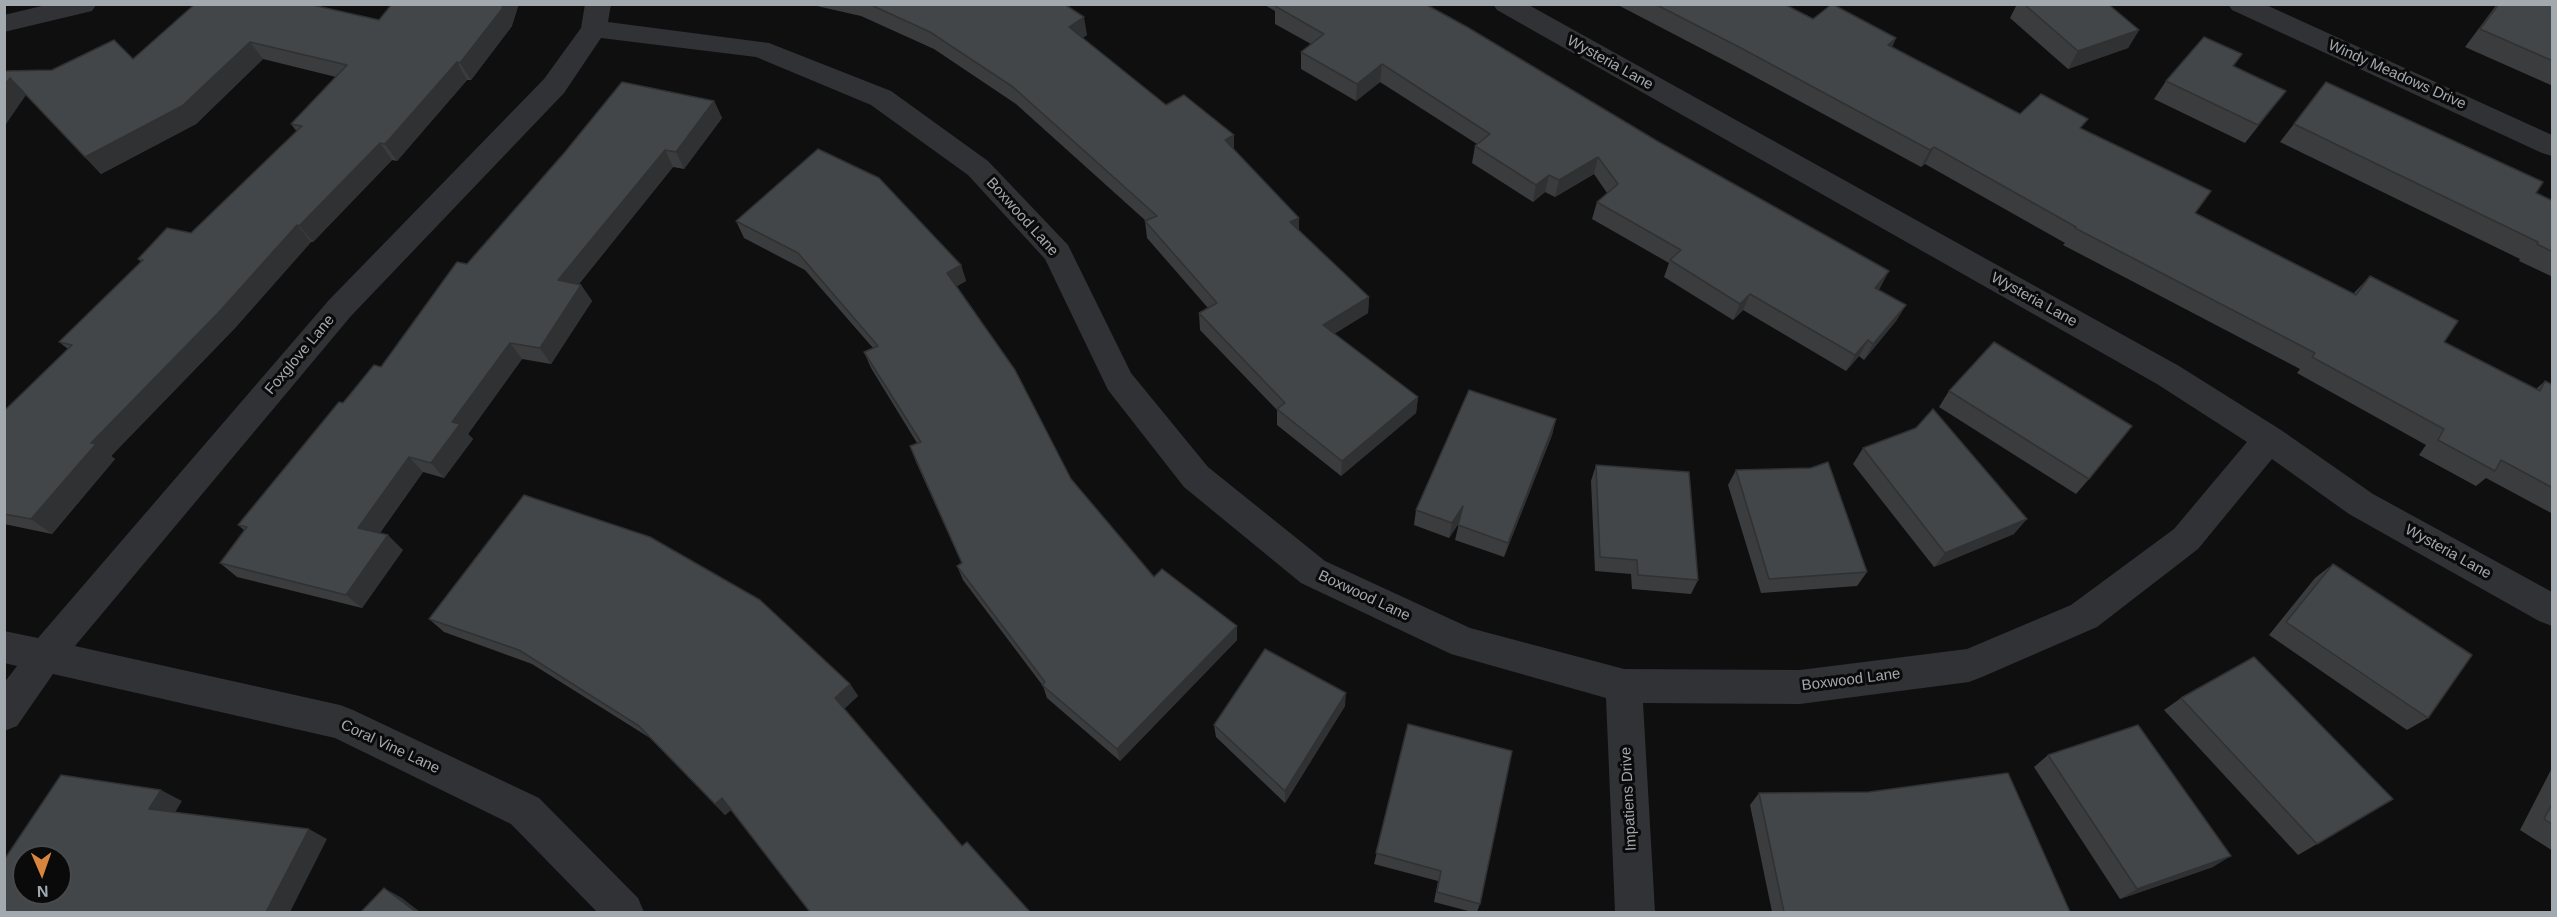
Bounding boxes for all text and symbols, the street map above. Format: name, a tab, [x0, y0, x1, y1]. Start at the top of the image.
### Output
street label: Wysteria Lane	[1564, 32, 1656, 94]
street label: Windy Meadows Drive	[2325, 36, 2469, 114]
street label: Boxwood Lane	[982, 174, 1062, 260]
street label: Wysteria Lane	[1988, 269, 2080, 331]
street label: Foxglove Lane	[261, 312, 339, 398]
street label: Wysteria Lane	[2402, 521, 2494, 583]
street label: Boxwood Lane	[1315, 567, 1413, 625]
street label: Boxwood Lane	[1801, 665, 1901, 695]
street label: Coral Vine Lane	[338, 716, 442, 778]
street label: Impatiens Drive	[1617, 746, 1641, 852]
north arrow	[12, 845, 72, 905]
text: N	[37, 883, 49, 900]

